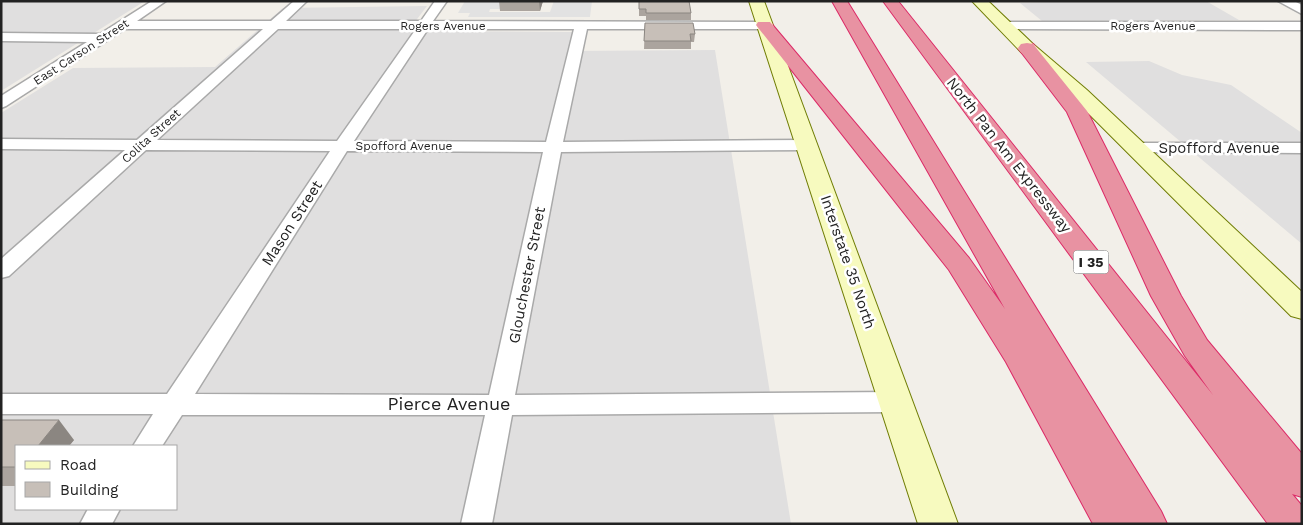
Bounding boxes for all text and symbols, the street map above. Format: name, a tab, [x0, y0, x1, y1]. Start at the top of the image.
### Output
street label: East Carson Street	[31, 16, 131, 88]
street label: Rogers Avenue	[400, 19, 486, 33]
street label: Rogers Avenue	[1110, 19, 1196, 33]
street label: North Pan Am Expressway	[943, 74, 1075, 236]
street label: Colita Street	[119, 106, 183, 166]
street label: Spofford Avenue	[356, 139, 453, 153]
street label: Spofford Avenue	[1158, 139, 1280, 157]
street label: Mason Street	[258, 177, 327, 269]
street label: Interstate 35 North	[817, 193, 879, 331]
street label: Glouchester Street	[505, 204, 549, 345]
road number: I 35	[1074, 250, 1108, 274]
street label: Pierce Avenue	[388, 393, 510, 414]
legend	[15, 445, 178, 510]
text: Road	[60, 456, 97, 474]
text: Building	[60, 481, 118, 499]

